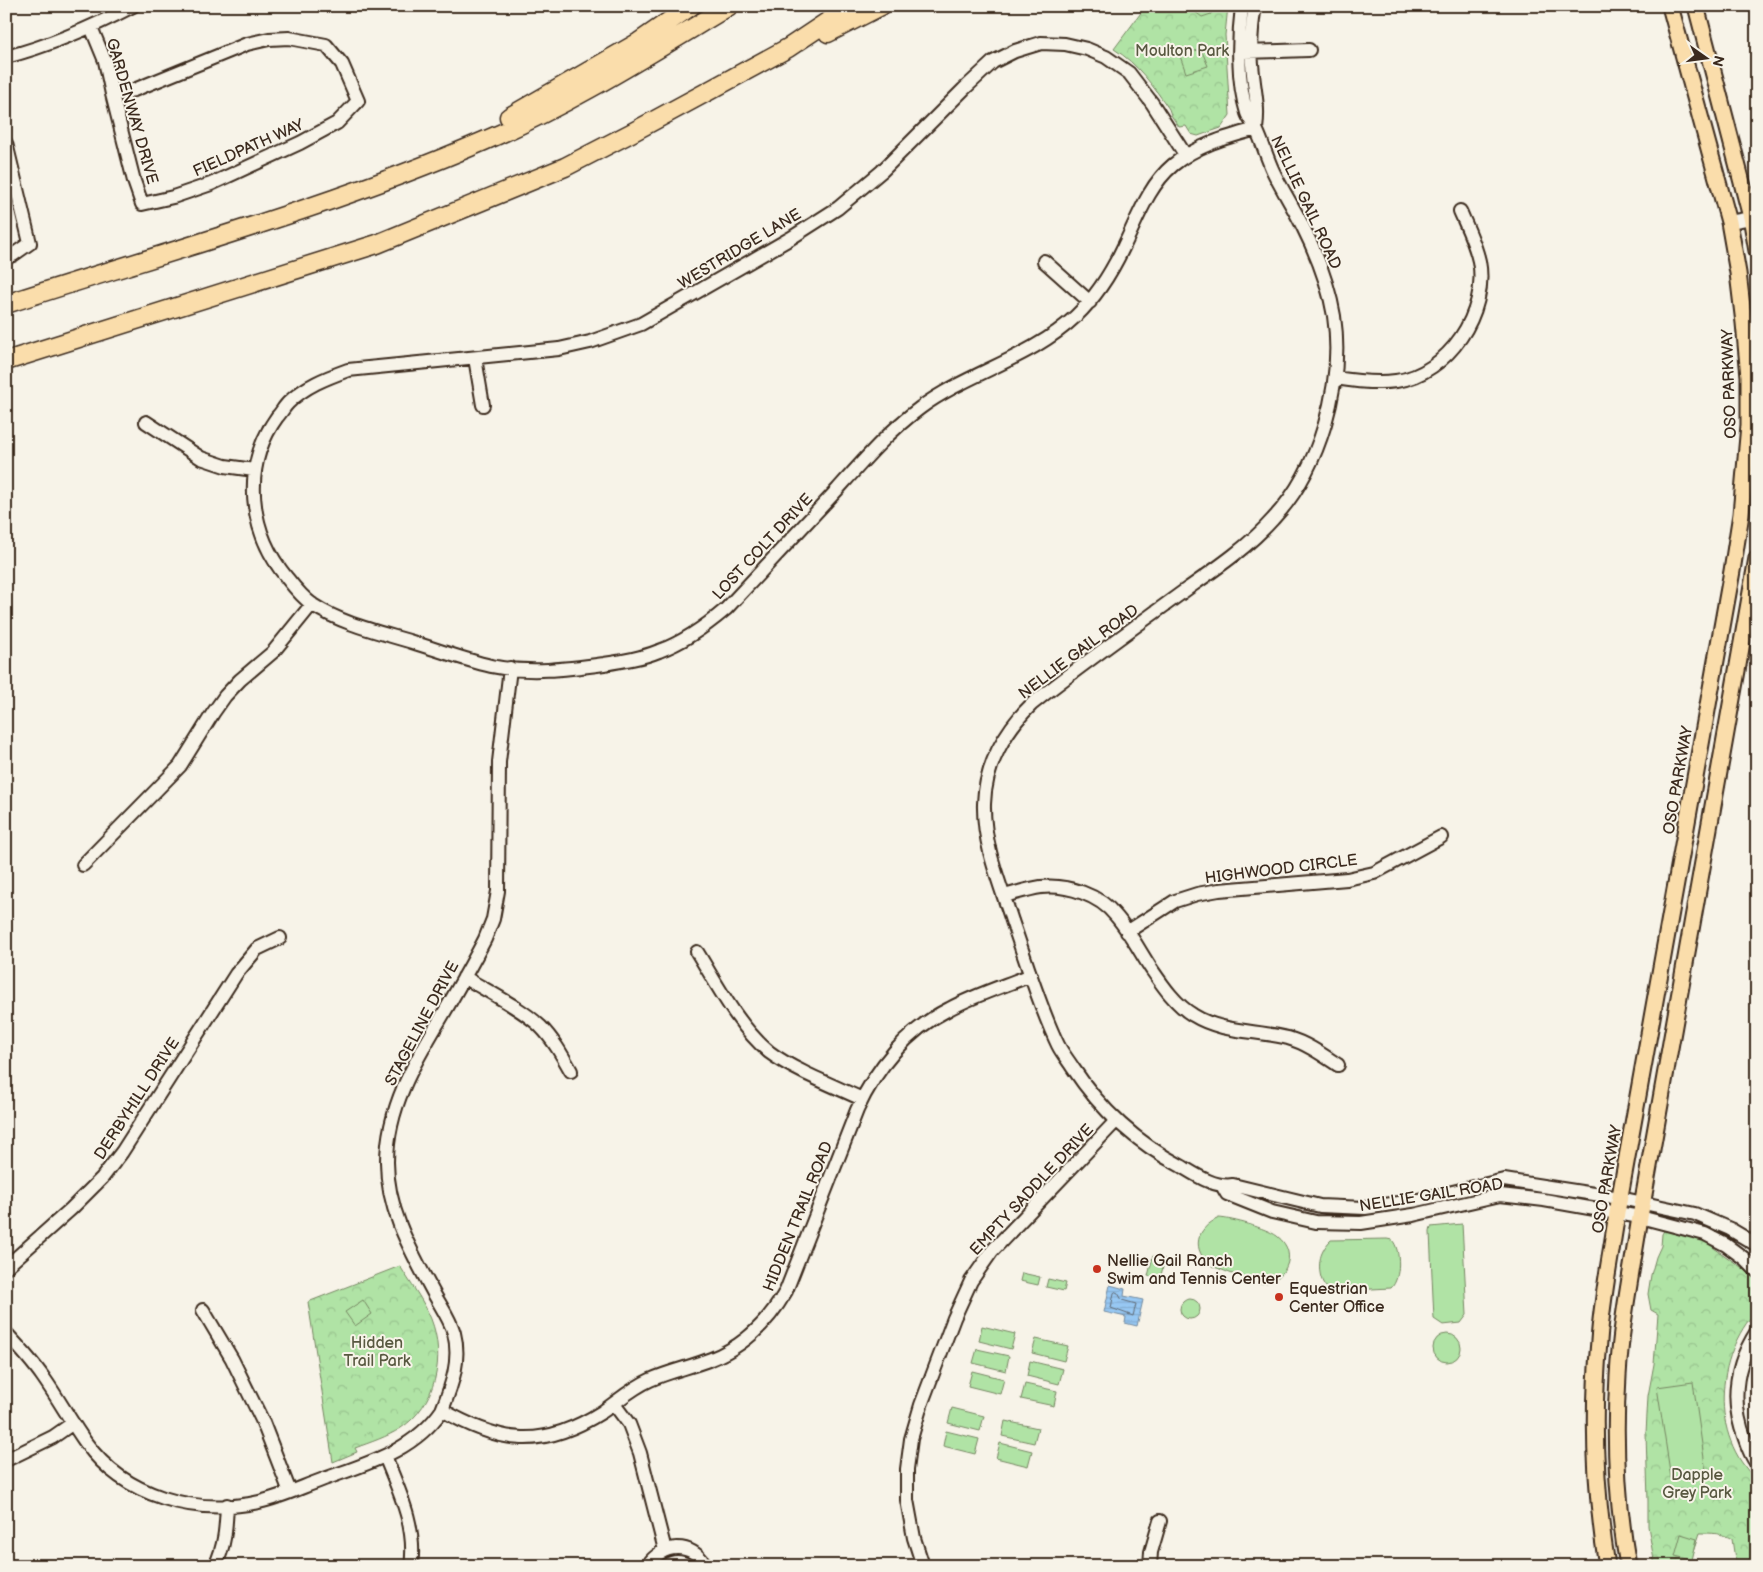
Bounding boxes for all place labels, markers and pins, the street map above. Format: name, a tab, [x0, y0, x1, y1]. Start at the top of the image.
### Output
place label: Nellie Gail Ranch Swim and Tennis Center	[1107, 1252, 1281, 1289]
marker: Nellie Gail Ranch Swim and Tennis Center	[1091, 1263, 1103, 1275]
place label: Equestrian Center Office	[1289, 1280, 1385, 1317]
marker: Equestrian Center Office	[1273, 1291, 1285, 1303]

